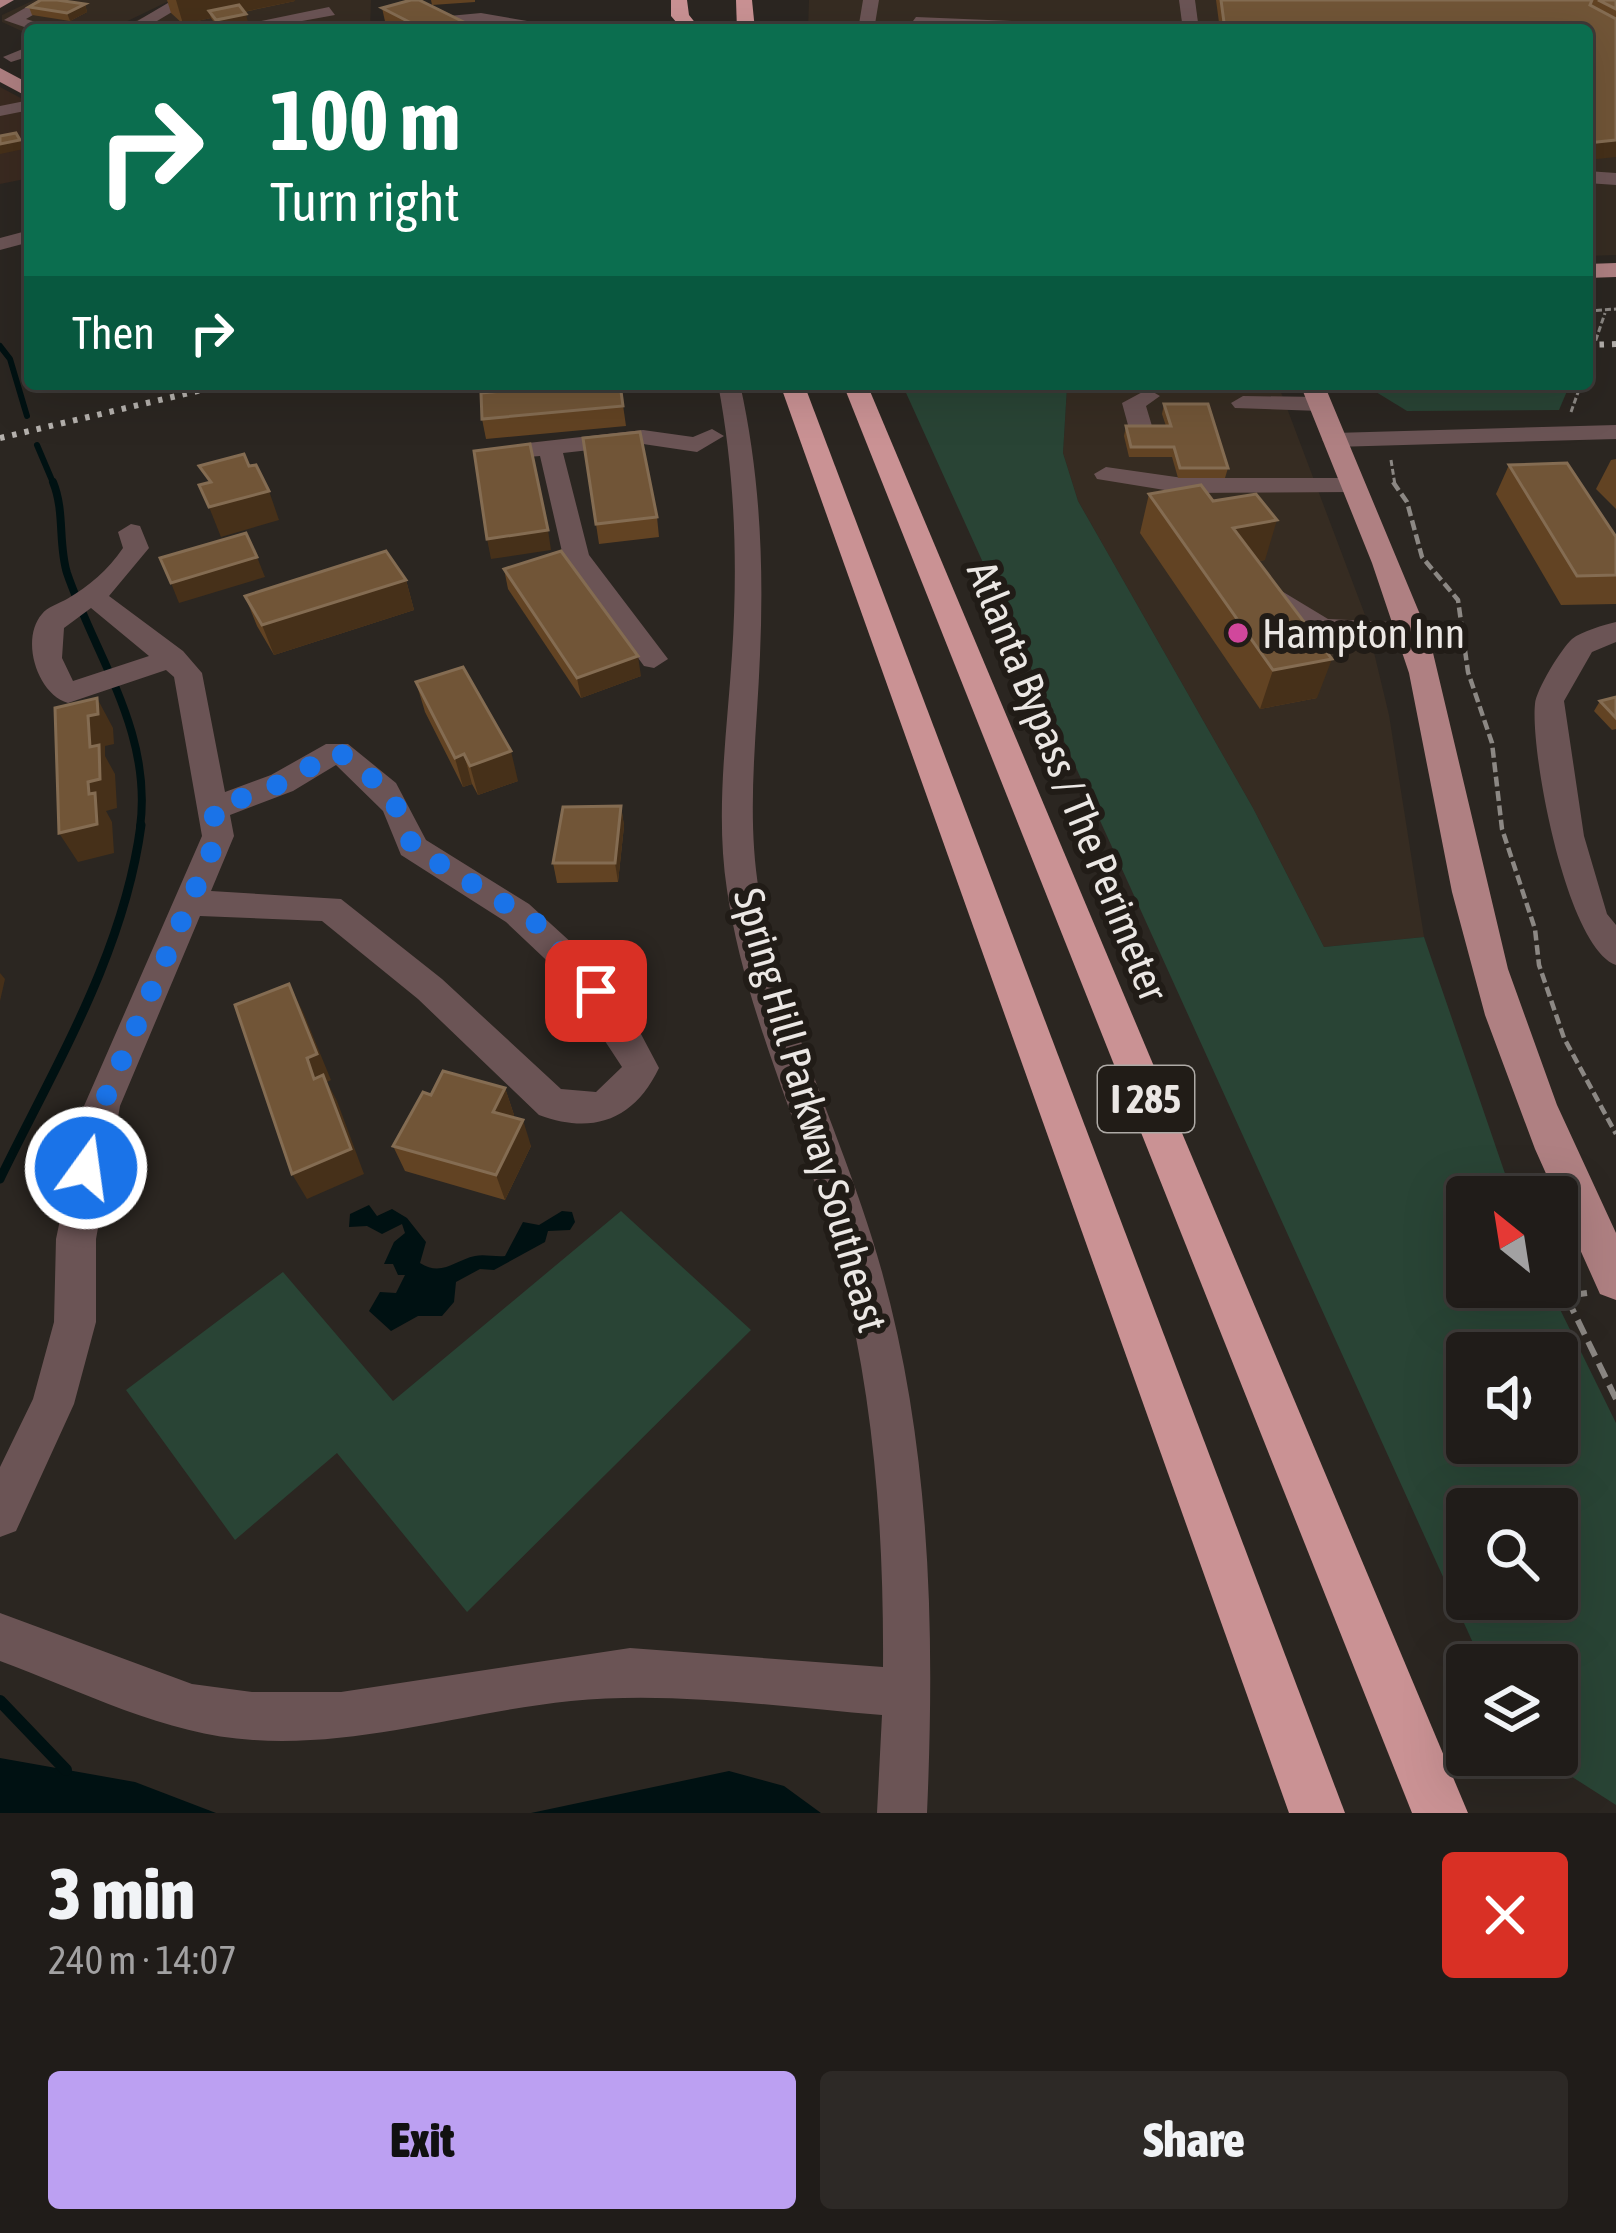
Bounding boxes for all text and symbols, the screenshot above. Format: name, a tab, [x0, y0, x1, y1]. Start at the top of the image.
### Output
icon: right	[72, 72, 228, 228]
text: 100 m	[270, 72, 460, 168]
text: Turn right	[270, 171, 460, 232]
icon: right	[179, 300, 245, 366]
text: Then	[72, 307, 155, 359]
street label: Atlanta Bypass / The Perimeter	[958, 554, 1178, 1008]
place label: Hampton Inn	[1262, 609, 1465, 657]
marker: Hampton Inn	[1225, 620, 1251, 646]
street label: Spring Hill Parkway Southeast	[725, 883, 897, 1337]
pin	[545, 940, 647, 1042]
icon: arrive	[563, 958, 629, 1024]
road number: I 285	[1098, 1066, 1194, 1132]
position arrow	[23, 1105, 149, 1231]
north arrow	[1446, 1176, 1578, 1308]
map controls	[1446, 1176, 1578, 1776]
button: sound	[1446, 1332, 1578, 1464]
button: search	[1446, 1488, 1578, 1620]
button: layers	[1446, 1644, 1578, 1776]
text: 3 min	[48, 1852, 195, 1934]
button: close	[1442, 1852, 1568, 1978]
text: 240 m · 14:07	[48, 1938, 237, 1982]
button: Exit	[48, 2071, 796, 2209]
button: Share	[820, 2071, 1568, 2209]

